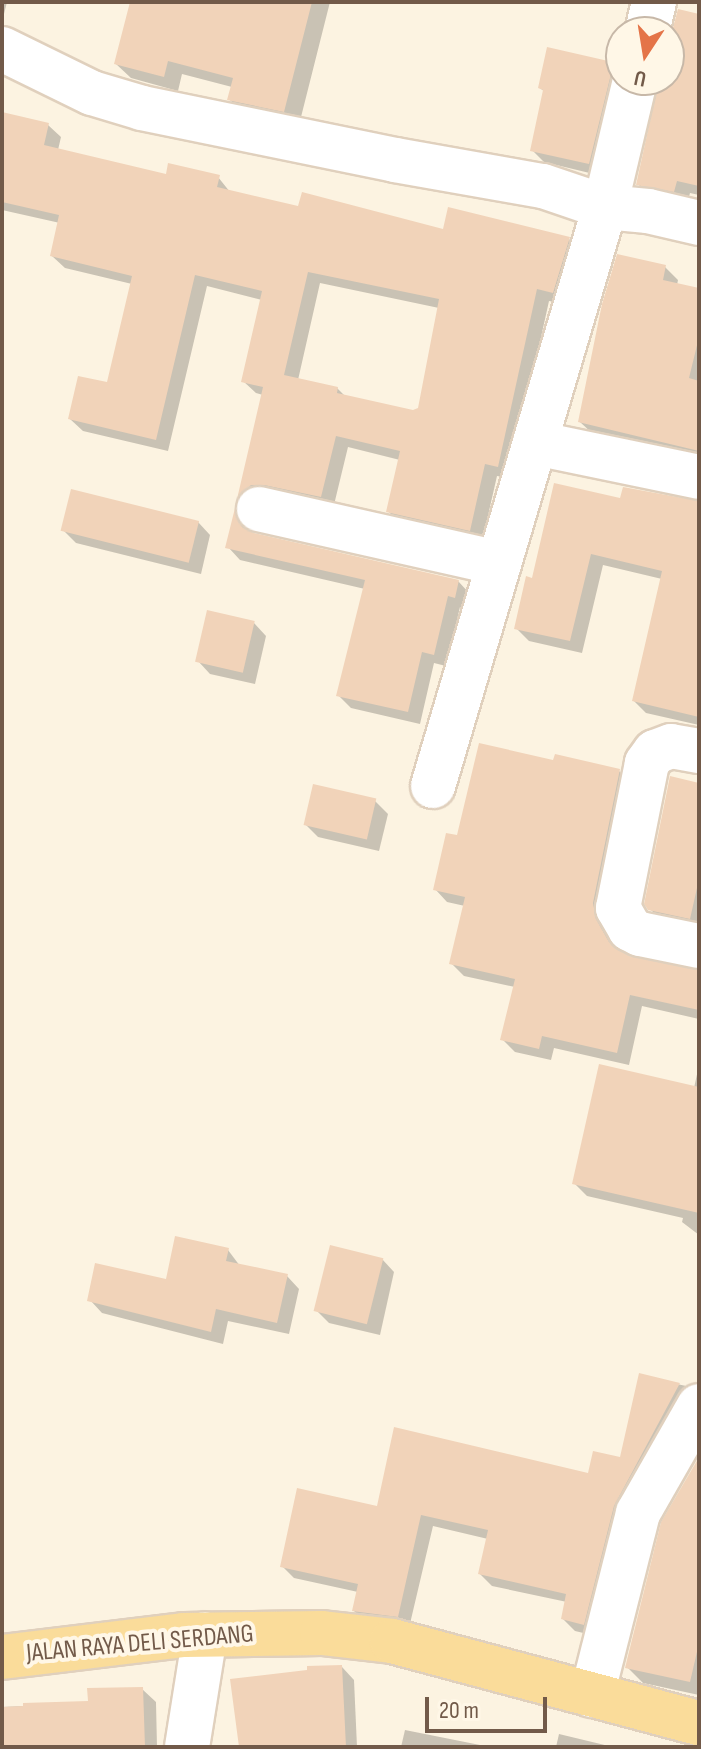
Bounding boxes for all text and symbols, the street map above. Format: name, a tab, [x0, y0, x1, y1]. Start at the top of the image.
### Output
north arrow	[605, 16, 685, 96]
text: U	[632, 64, 649, 92]
street label: JALAN RAYA DELI SERDANG	[25, 1619, 255, 1669]
scale bar	[429, 1681, 551, 1731]
text: 20 m	[439, 1696, 479, 1725]

